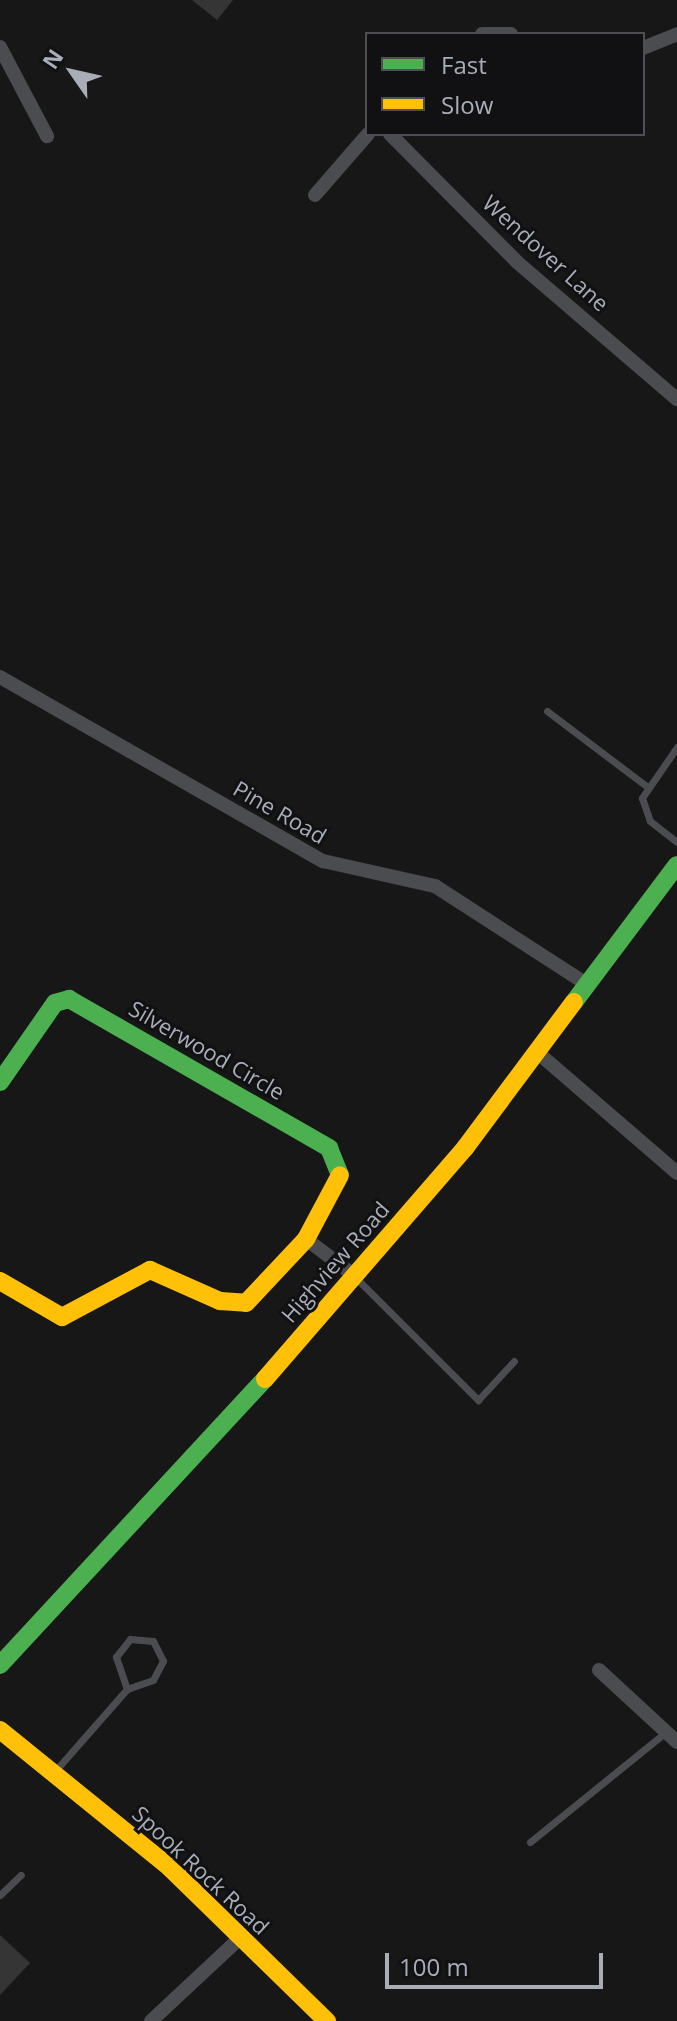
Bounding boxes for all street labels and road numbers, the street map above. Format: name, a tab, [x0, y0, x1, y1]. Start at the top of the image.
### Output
street label: Wendover Lane	[478, 190, 614, 316]
street label: Pine Road	[229, 775, 331, 849]
street label: Silverwood Circle	[125, 995, 289, 1105]
street label: Highview Road	[275, 1196, 395, 1328]
street label: Spook Rock Road	[127, 1800, 275, 1940]

